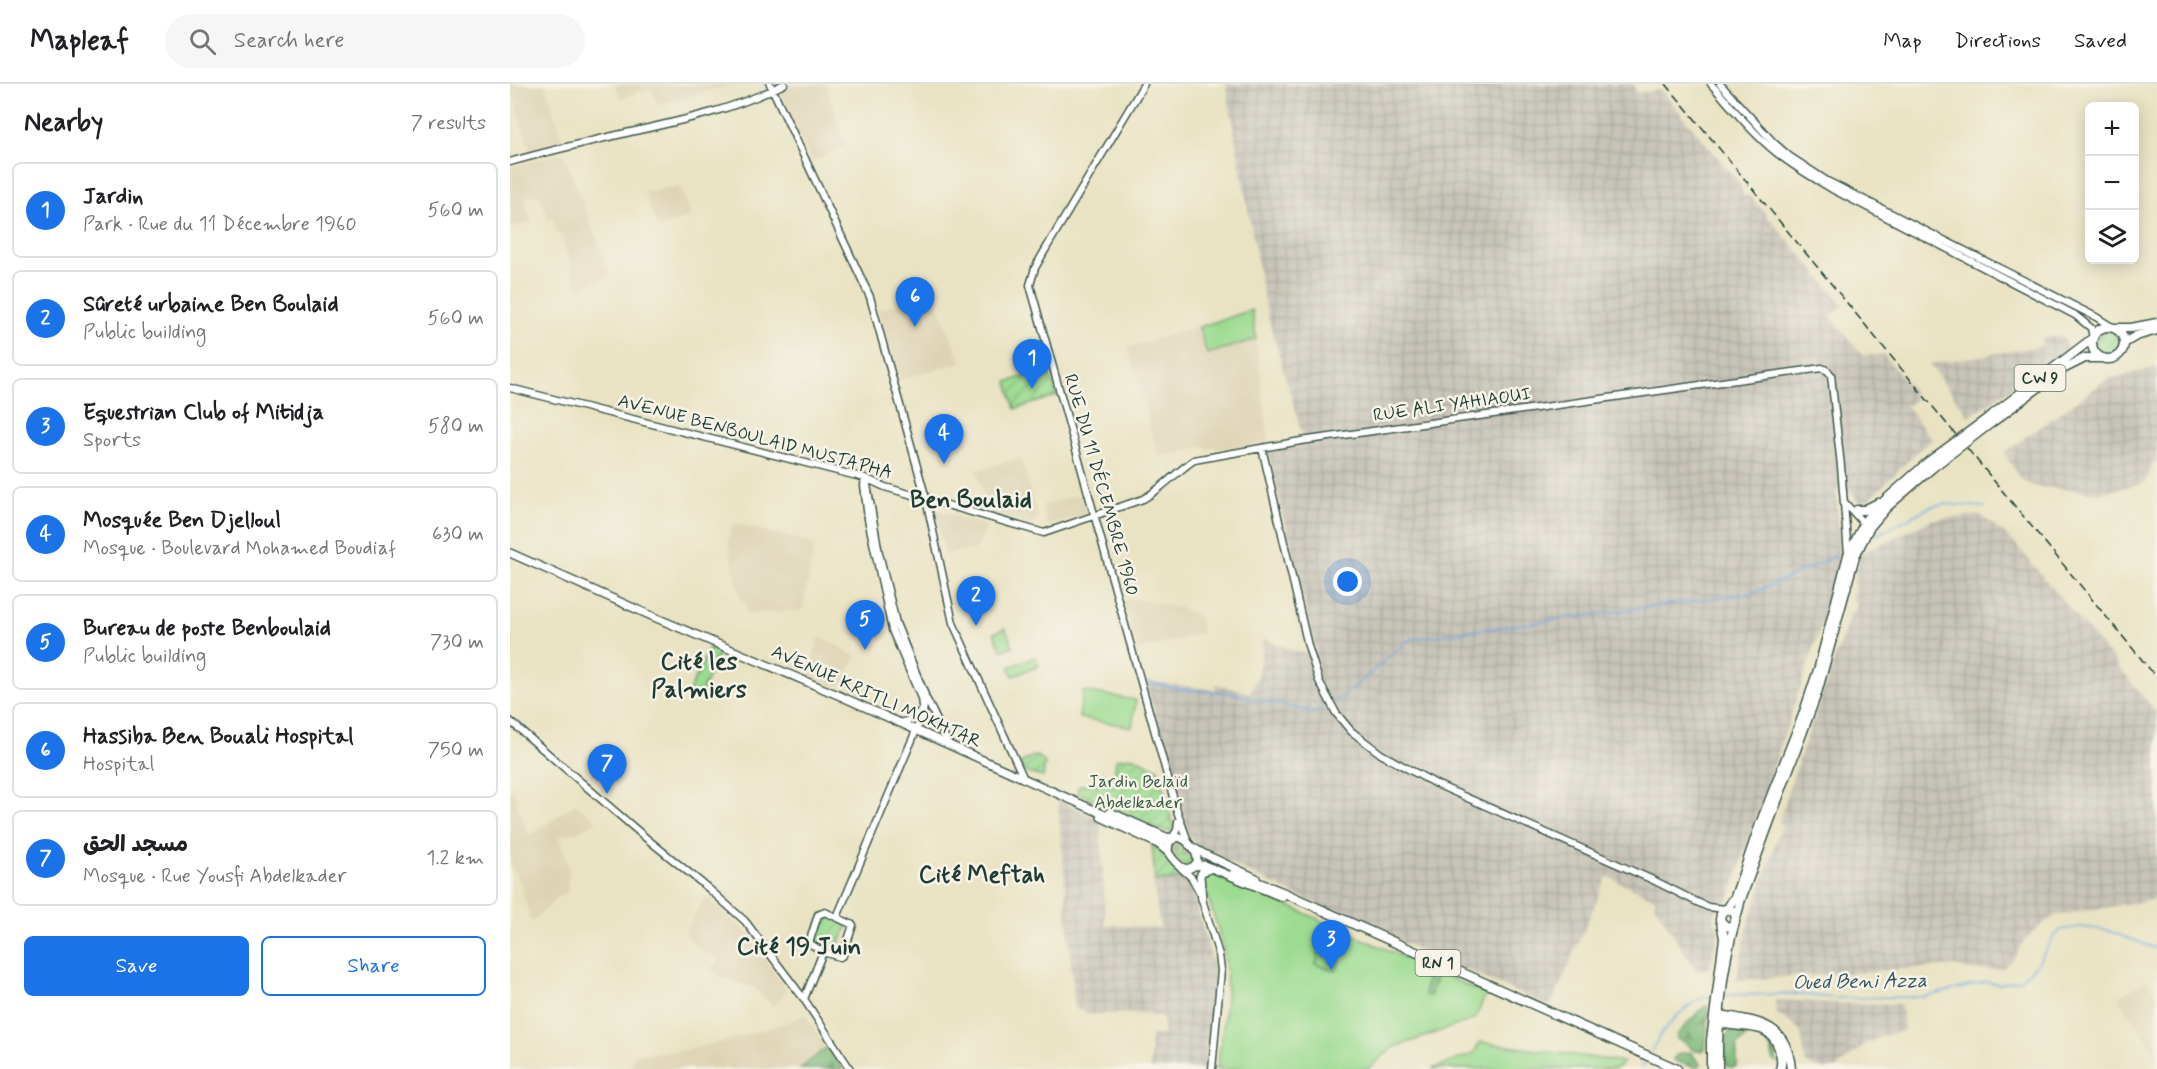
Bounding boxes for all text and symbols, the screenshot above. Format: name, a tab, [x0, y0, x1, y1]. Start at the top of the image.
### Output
search box	[165, 14, 585, 68]
text: Mapleaf	[30, 23, 129, 60]
icon: search	[186, 25, 219, 58]
text: Search here	[234, 27, 344, 55]
text: Map	[1883, 27, 1922, 55]
text: Directions	[1955, 27, 2041, 55]
text: Saved	[2074, 27, 2127, 55]
map controls	[2085, 102, 2139, 264]
button: +	[2085, 102, 2139, 156]
text: Nearby	[24, 106, 103, 140]
text: 7 results	[411, 110, 486, 137]
button: −	[2085, 156, 2139, 210]
text: Jardin	[83, 183, 143, 211]
text: 1	[41, 197, 50, 224]
text: 560 m	[428, 197, 484, 224]
button: layers	[2085, 210, 2139, 264]
text: Park · Rue du 11 Décembre 1960	[83, 211, 357, 238]
pin: 6	[896, 278, 934, 327]
text: Sûreté urbaine Ben Boulaid	[83, 291, 339, 319]
text: 2	[41, 305, 50, 332]
text: 560 m	[428, 305, 484, 332]
text: Public building	[83, 319, 206, 346]
pin: 1	[1012, 340, 1052, 389]
road number: CW 9	[2014, 365, 2066, 391]
street label: RUE DU 11 DÉCEMBRE 1960	[1058, 371, 1144, 599]
street label: RUE ALI YAHIAOUI	[1372, 382, 1532, 428]
street label: AVENUE BENBOULAID MUSTAPHA	[615, 389, 895, 485]
text: Equestrian Club of Mitidja	[83, 399, 324, 427]
text: 3	[41, 413, 50, 440]
text: 580 m	[428, 413, 484, 440]
pin: 4	[924, 414, 964, 464]
text: Sports	[83, 427, 141, 454]
district label: Ben Boulaid	[910, 485, 1032, 516]
text: Mosquée Ben Djelloul	[83, 507, 281, 535]
text: 4	[40, 521, 51, 548]
text: 630 m	[432, 521, 484, 548]
text: Mosque · Boulevard Mohamed Boudiaf	[83, 535, 396, 562]
your location	[1333, 567, 1362, 596]
pin: 2	[956, 576, 996, 626]
pin: 5	[846, 600, 884, 650]
text: Bureau de poste Benboulaid	[83, 615, 331, 643]
text: 5	[40, 629, 52, 656]
text: 730 m	[430, 629, 484, 656]
street label: AVENUE KRITLI MOKHTAR	[767, 640, 985, 754]
text: Public building	[83, 643, 206, 670]
district label: Cité les Palmiers	[651, 647, 747, 706]
text: Hassiba Ben Bouali Hospital	[83, 723, 354, 751]
text: 6	[40, 737, 51, 764]
text: 750 m	[428, 737, 484, 764]
pin: 7	[588, 744, 626, 794]
text: Hospital	[83, 751, 154, 778]
park label: Jardin Belaïd Abdelkader	[1088, 770, 1188, 815]
text: مسجد الحق	[83, 831, 188, 859]
text: 7	[39, 845, 52, 872]
text: 1.2 km	[427, 845, 484, 872]
district label: Cité Meftah	[919, 860, 1045, 891]
text: Mosque · Rue Yousfi Abdelkader	[83, 863, 347, 890]
pin: 3	[1312, 920, 1350, 970]
district label: Cité 19 Juin	[737, 932, 861, 963]
button: Save	[24, 936, 249, 996]
button: Share	[261, 936, 486, 996]
road number: RN 1	[1416, 950, 1460, 976]
water label: Oued Beni Azza	[1793, 967, 1927, 997]

